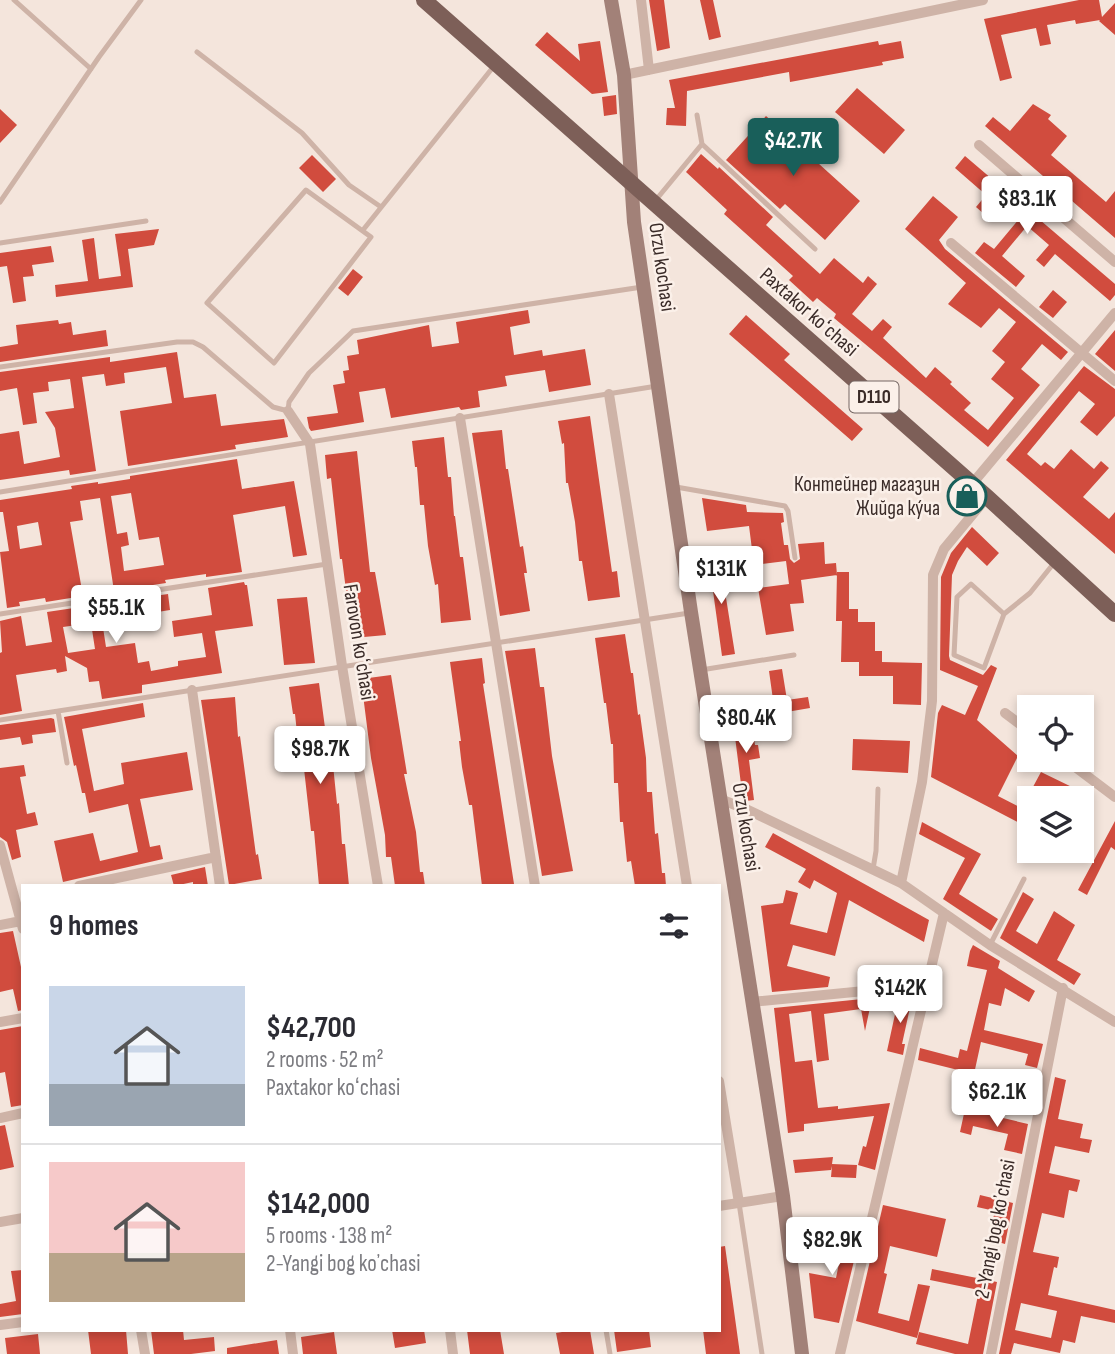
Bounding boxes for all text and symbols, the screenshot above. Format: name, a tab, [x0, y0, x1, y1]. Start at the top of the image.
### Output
pin: $42.7K	[736, 118, 850, 178]
text: $42.7K	[764, 127, 822, 155]
pin: $83.1K	[970, 176, 1084, 236]
text: $83.1K	[998, 185, 1056, 213]
street label: Orzu kochasi	[643, 221, 681, 313]
street label: Paxtakor koʻchasi	[755, 262, 863, 362]
road number: D110	[850, 382, 898, 412]
place label: Контейнер магазин Жийда ку́ча	[794, 472, 940, 521]
shop icon: Контейнер магазин Жийда ку́ча	[946, 475, 988, 517]
pin: $131K	[672, 546, 770, 606]
text: $131K	[695, 555, 747, 583]
street label: Farovon koʻchasi	[338, 582, 380, 702]
pin: $55.1K	[59, 586, 173, 645]
text: $55.1K	[87, 594, 145, 622]
map controls	[1017, 695, 1094, 863]
button: locate	[1017, 695, 1094, 772]
pin: $80.4K	[689, 696, 803, 755]
text: $80.4K	[716, 704, 776, 732]
pin: $98.7K	[263, 726, 377, 786]
text: $98.7K	[290, 735, 350, 763]
street label: Orzu kochasi	[727, 781, 765, 873]
button: layers	[1017, 786, 1094, 863]
icon: filters	[655, 907, 693, 945]
text: 9 homes	[49, 908, 139, 944]
pin: $142K	[851, 965, 949, 1025]
text: $142K	[873, 974, 927, 1002]
text: $42,700	[266, 1010, 356, 1046]
icon: home	[105, 1014, 189, 1098]
text: 2 rooms · 52 m²	[266, 1046, 384, 1074]
pin: $62.1K	[940, 1070, 1054, 1129]
text: Paxtakor koʻchasi	[266, 1074, 400, 1102]
text: $62.1K	[968, 1078, 1026, 1106]
street label: 2-Yangi bog koʼchasi	[969, 1157, 1021, 1301]
text: $142,000	[266, 1186, 370, 1222]
icon: home	[105, 1190, 189, 1274]
pin: $82.9K	[775, 1218, 889, 1277]
text: 5 rooms · 138 m²	[266, 1222, 392, 1250]
text: $82.9K	[802, 1226, 862, 1254]
text: 2-Yangi bog koʼchasi	[266, 1250, 420, 1278]

